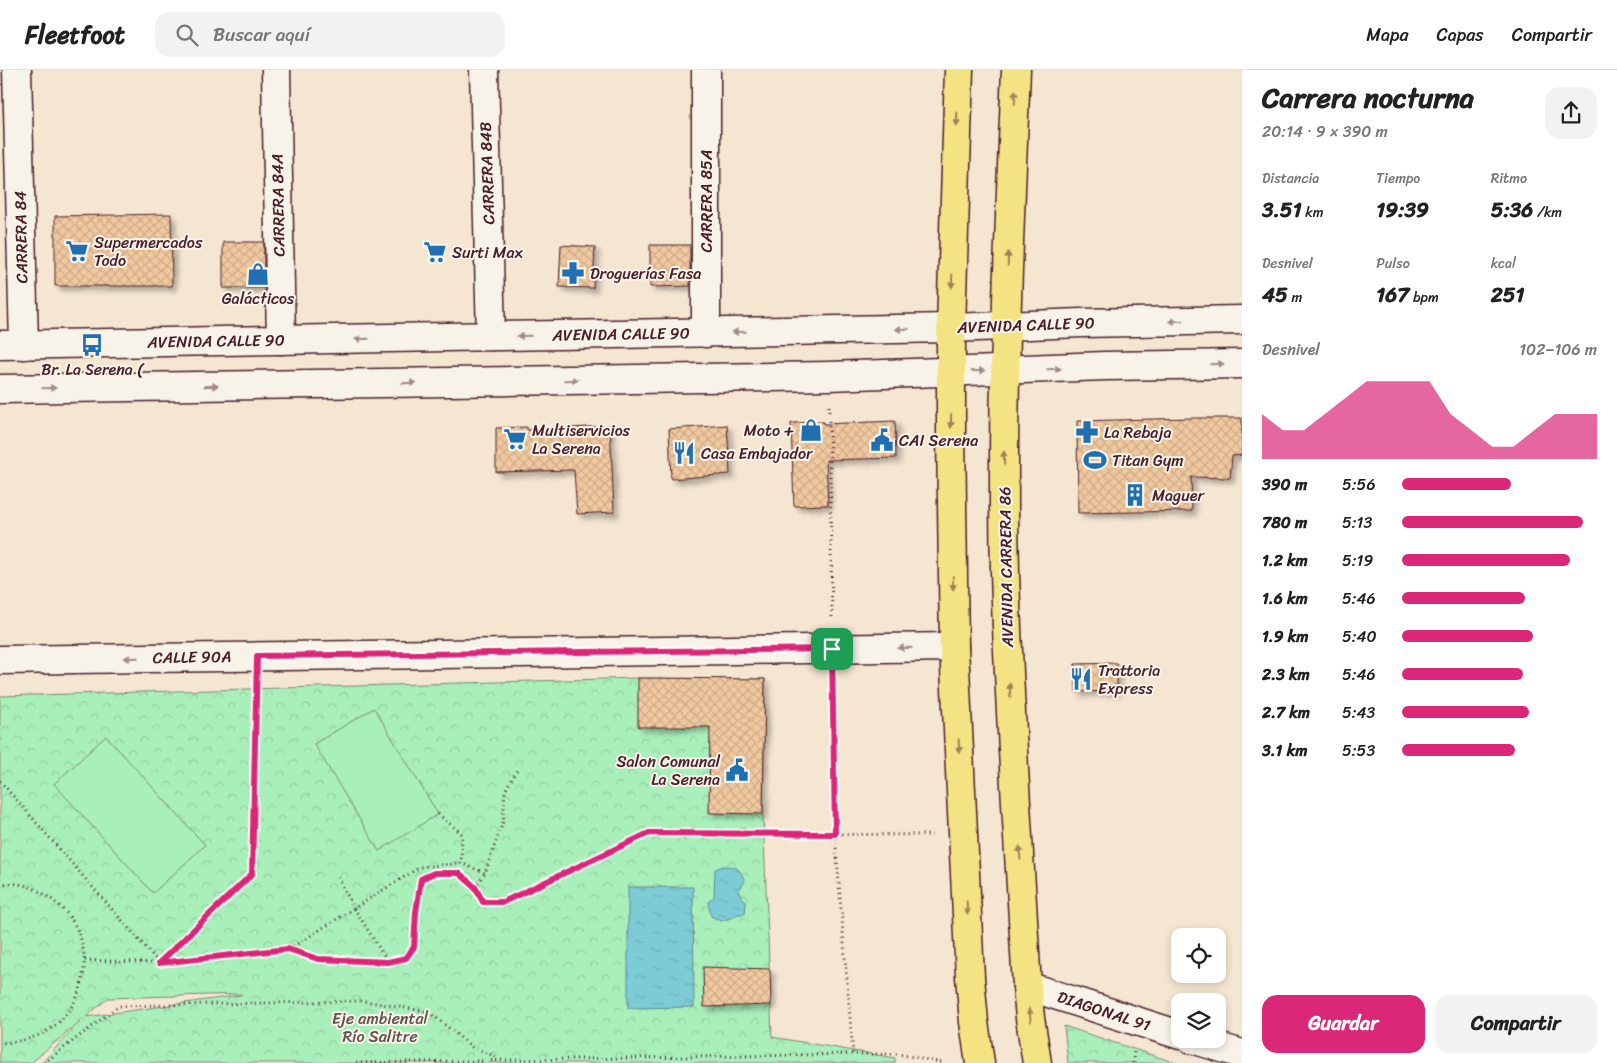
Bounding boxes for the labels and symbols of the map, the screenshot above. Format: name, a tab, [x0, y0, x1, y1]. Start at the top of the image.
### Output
one-way arrow	[1011, 88, 1019, 104]
one-way arrow	[953, 111, 961, 127]
street label: CARRERA 84B	[471, 121, 503, 225]
street label: CARRERA 85A	[692, 150, 721, 252]
street label: CARRERA 84A	[263, 153, 293, 257]
street label: CARRERA 84	[6, 190, 36, 284]
place label: Supermercados Todo	[94, 228, 203, 275]
supermarket icon: Supermercados Todo	[64, 238, 90, 264]
place label: Surti Max	[452, 238, 523, 267]
supermarket icon: Surti Max	[422, 239, 448, 265]
one-way arrow	[1005, 251, 1013, 267]
place label: Droguerías Fasa	[590, 259, 701, 288]
pharmacy icon: Droguerías Fasa	[560, 260, 586, 286]
shop icon: Galácticos	[245, 261, 271, 287]
one-way arrow	[948, 273, 956, 289]
place label: Galácticos	[222, 284, 295, 313]
street label: AVENIDA CALLE 90	[956, 308, 1095, 342]
street label: AVENIDA CALLE 90	[551, 318, 690, 350]
one-way arrow	[1168, 318, 1184, 326]
street label: AVENIDA CALLE 90	[146, 325, 285, 357]
one-way arrow	[894, 325, 910, 333]
one-way arrow	[731, 328, 747, 336]
bus stop icon: Br. La Serena (	[79, 332, 105, 358]
one-way arrow	[516, 332, 532, 340]
one-way arrow	[354, 335, 370, 343]
place label: Br. La Serena (	[41, 355, 145, 384]
one-way arrow	[1209, 360, 1225, 368]
one-way arrow	[1046, 364, 1062, 372]
one-way arrow	[970, 367, 986, 375]
one-way arrow	[563, 376, 579, 384]
one-way arrow	[401, 379, 417, 387]
one-way arrow	[203, 382, 219, 390]
one-way arrow	[41, 384, 57, 392]
one-way arrow	[947, 413, 955, 429]
place label: Multiservicios La Serena	[532, 416, 631, 463]
place label: Moto +	[744, 416, 794, 445]
shop icon: Moto +	[798, 417, 824, 443]
place label: La Rebaja	[1104, 418, 1172, 447]
pharmacy icon: La Rebaja	[1074, 419, 1100, 445]
supermarket icon: Multiservicios La Serena	[502, 426, 528, 452]
place label: CAI Serena	[899, 426, 978, 455]
public building icon: CAI Serena	[869, 427, 895, 453]
place label: Casa Embajador	[701, 439, 814, 468]
restaurant icon: Casa Embajador	[671, 440, 697, 466]
place label: Titan Gym	[1112, 446, 1184, 475]
sports icon: Titan Gym	[1082, 447, 1108, 473]
one-way arrow	[1000, 450, 1008, 466]
place label: Maguer	[1152, 481, 1205, 510]
building icon: Maguer	[1122, 482, 1148, 508]
street label: AVENIDA CARRERA 86	[990, 486, 1022, 649]
one-way arrow	[949, 575, 957, 591]
pin	[811, 628, 853, 670]
street label: CALLE 90A	[152, 642, 232, 672]
one-way arrow	[897, 644, 913, 652]
one-way arrow	[122, 654, 138, 662]
place label: Trattoria Express	[1098, 656, 1160, 703]
restaurant icon: Trattoria Express	[1068, 666, 1094, 692]
one-way arrow	[1006, 682, 1014, 698]
one-way arrow	[955, 738, 963, 754]
place label: Salon Comunal La Serena	[616, 747, 720, 794]
public building icon: Salon Comunal La Serena	[724, 757, 750, 783]
one-way arrow	[1015, 844, 1023, 860]
one-way arrow	[963, 900, 971, 916]
street label: DIAGONAL 91	[1054, 982, 1155, 1040]
park label: Eje ambiental Río Salitre	[332, 1004, 429, 1051]
one-way arrow	[1026, 1007, 1034, 1023]

